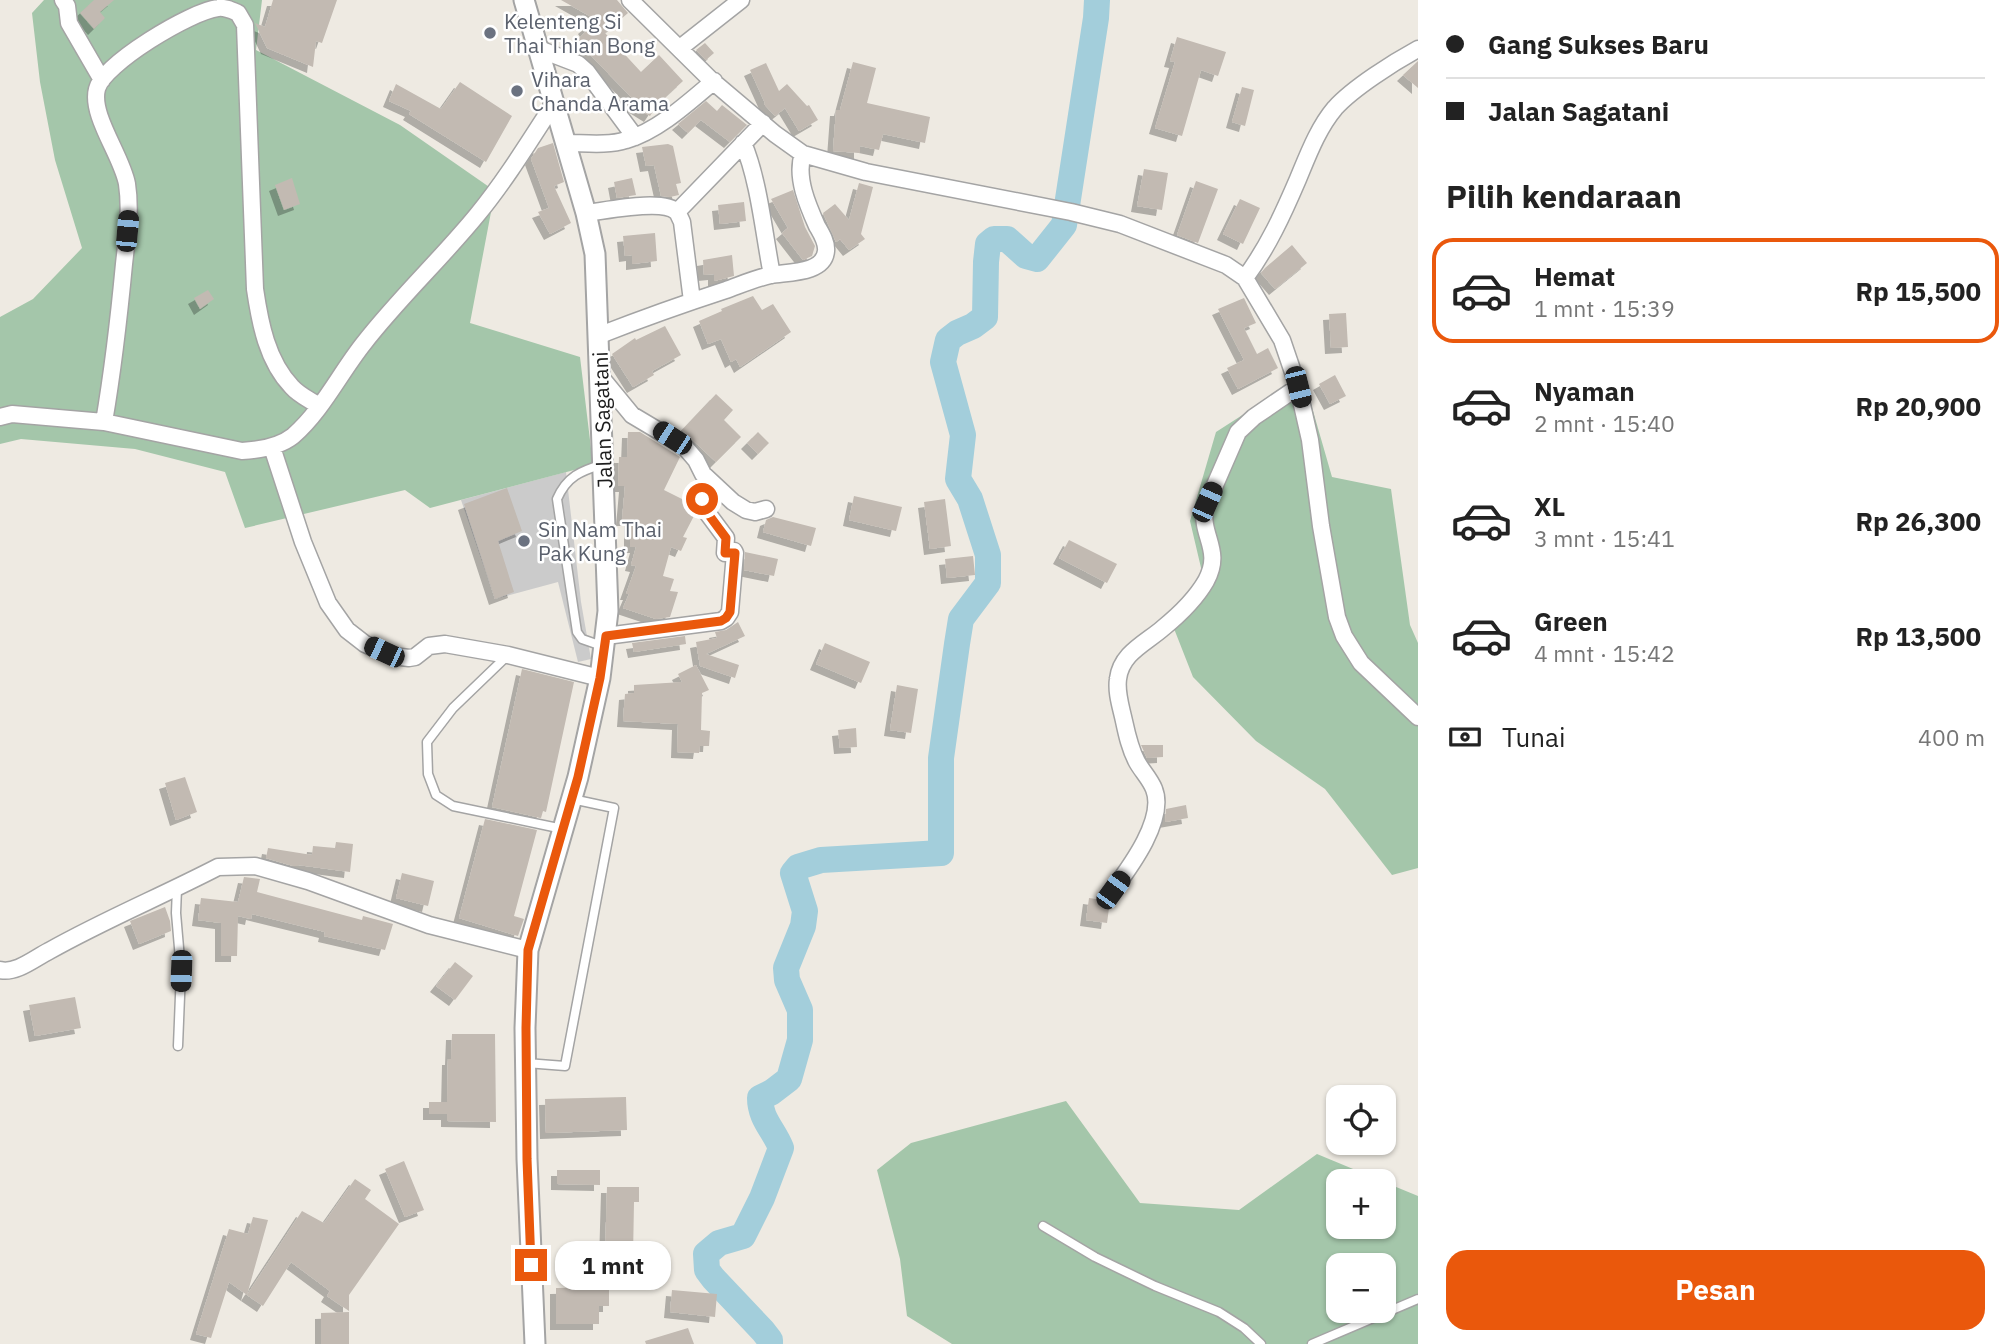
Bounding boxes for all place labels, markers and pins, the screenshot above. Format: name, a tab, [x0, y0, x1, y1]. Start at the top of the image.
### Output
place label: Kelenteng Si Thai Thian Bong	[504, 7, 655, 59]
marker: Kelenteng Si Thai Thian Bong	[482, 25, 498, 41]
place label: Vihara Chanda Arama	[531, 65, 669, 117]
marker: Vihara Chanda Arama	[509, 83, 525, 99]
place label: Sin Nam Thai Pak Kung	[538, 515, 662, 567]
marker: Sin Nam Thai Pak Kung	[516, 533, 532, 549]

